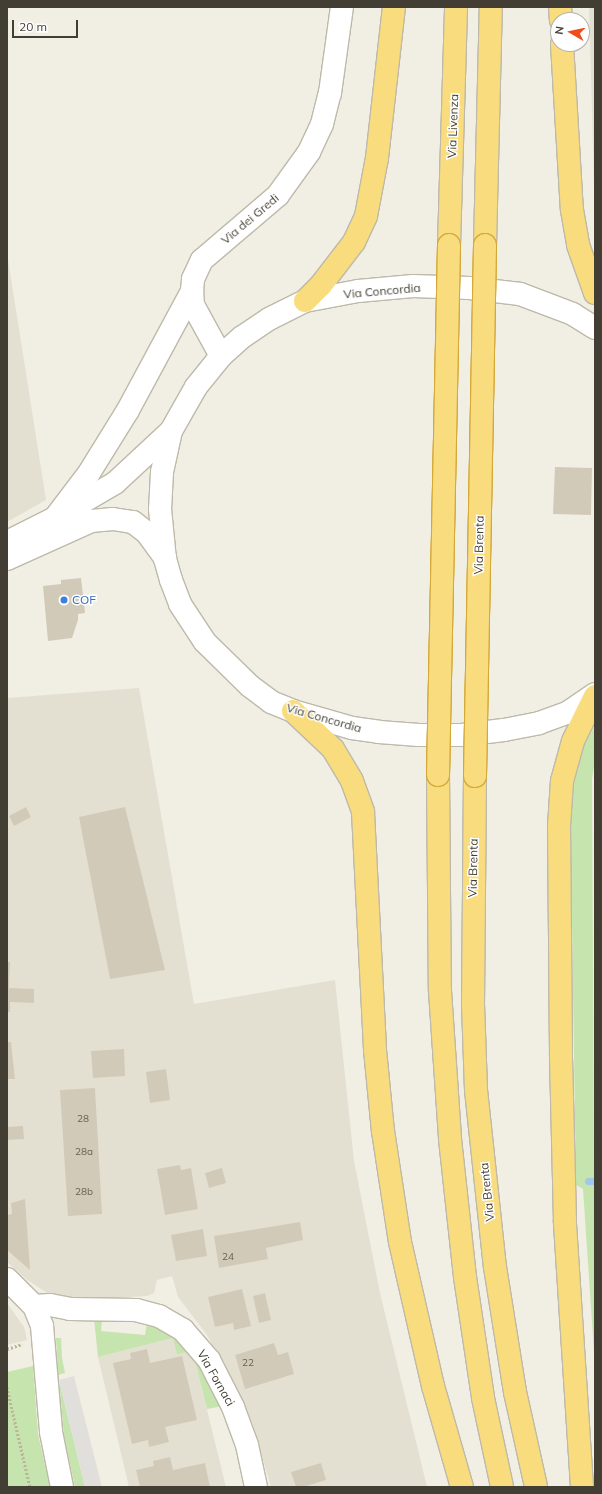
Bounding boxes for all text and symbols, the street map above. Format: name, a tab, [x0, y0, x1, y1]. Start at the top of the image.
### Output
scale bar	[14, 12, 80, 38]
north arrow	[550, 12, 590, 52]
text: 20 m	[19, 19, 47, 34]
text: N	[552, 25, 567, 35]
street label: Via Livenza	[445, 94, 461, 158]
street label: Via dei Gredi	[218, 191, 282, 247]
street label: Via Concordia	[343, 280, 421, 302]
street label: Via Brenta	[471, 515, 487, 575]
place label: COF	[72, 593, 96, 607]
marker: COF	[59, 595, 69, 605]
street label: Via Concordia	[285, 700, 363, 736]
street label: Via Brenta	[465, 838, 481, 898]
house number: 28	[77, 1113, 89, 1125]
house number: 28a	[75, 1146, 93, 1158]
street label: Via Brenta	[477, 1162, 497, 1222]
house number: 28b	[75, 1186, 93, 1198]
house number: 24	[222, 1251, 234, 1263]
street label: Via Fornaci	[194, 1347, 238, 1409]
house number: 22	[242, 1357, 254, 1369]

